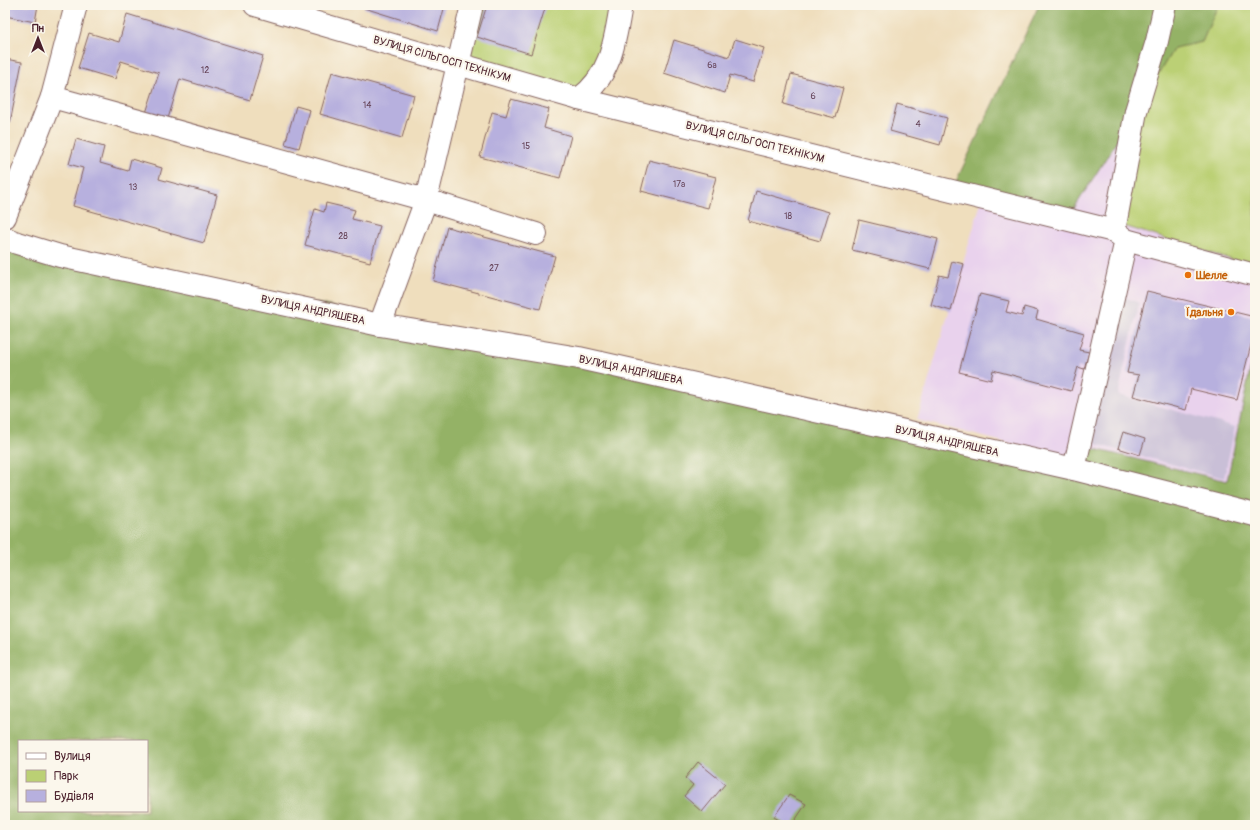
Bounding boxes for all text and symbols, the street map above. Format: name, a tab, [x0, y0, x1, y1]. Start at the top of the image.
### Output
north arrow	[18, 18, 58, 58]
text: Пн	[32, 22, 45, 35]
street label: ВУЛИЦЯ СІЛЬГОСП ТЕХНІКУМ	[372, 33, 512, 85]
house number: 6а	[707, 60, 717, 71]
house number: 12	[201, 65, 209, 76]
house number: 6	[810, 91, 816, 102]
house number: 14	[363, 100, 372, 111]
street label: ВУЛИЦЯ СІЛЬГОСП ТЕХНІКУМ	[684, 118, 826, 166]
house number: 4	[915, 119, 921, 130]
house number: 15	[522, 141, 530, 152]
house number: 17а	[673, 179, 685, 190]
house number: 13	[129, 182, 137, 193]
house number: 18	[784, 211, 792, 222]
house number: 28	[338, 231, 348, 242]
house number: 27	[489, 263, 499, 274]
place label: Шелле	[1195, 269, 1228, 282]
marker: Шелле	[1183, 270, 1193, 280]
street label: ВУЛИЦЯ АНДРІЯШЕВА	[260, 293, 366, 327]
place label: Їдальня	[1185, 306, 1223, 319]
marker: Їдальня	[1226, 307, 1236, 317]
street label: ВУЛИЦЯ АНДРІЯШЕВА	[578, 353, 684, 387]
street label: ВУЛИЦЯ АНДРІЯШЕВА	[894, 423, 1000, 459]
legend	[18, 740, 148, 812]
text: Вулиця	[54, 749, 91, 764]
text: Парк	[54, 769, 79, 784]
text: Будівля	[54, 789, 94, 804]

